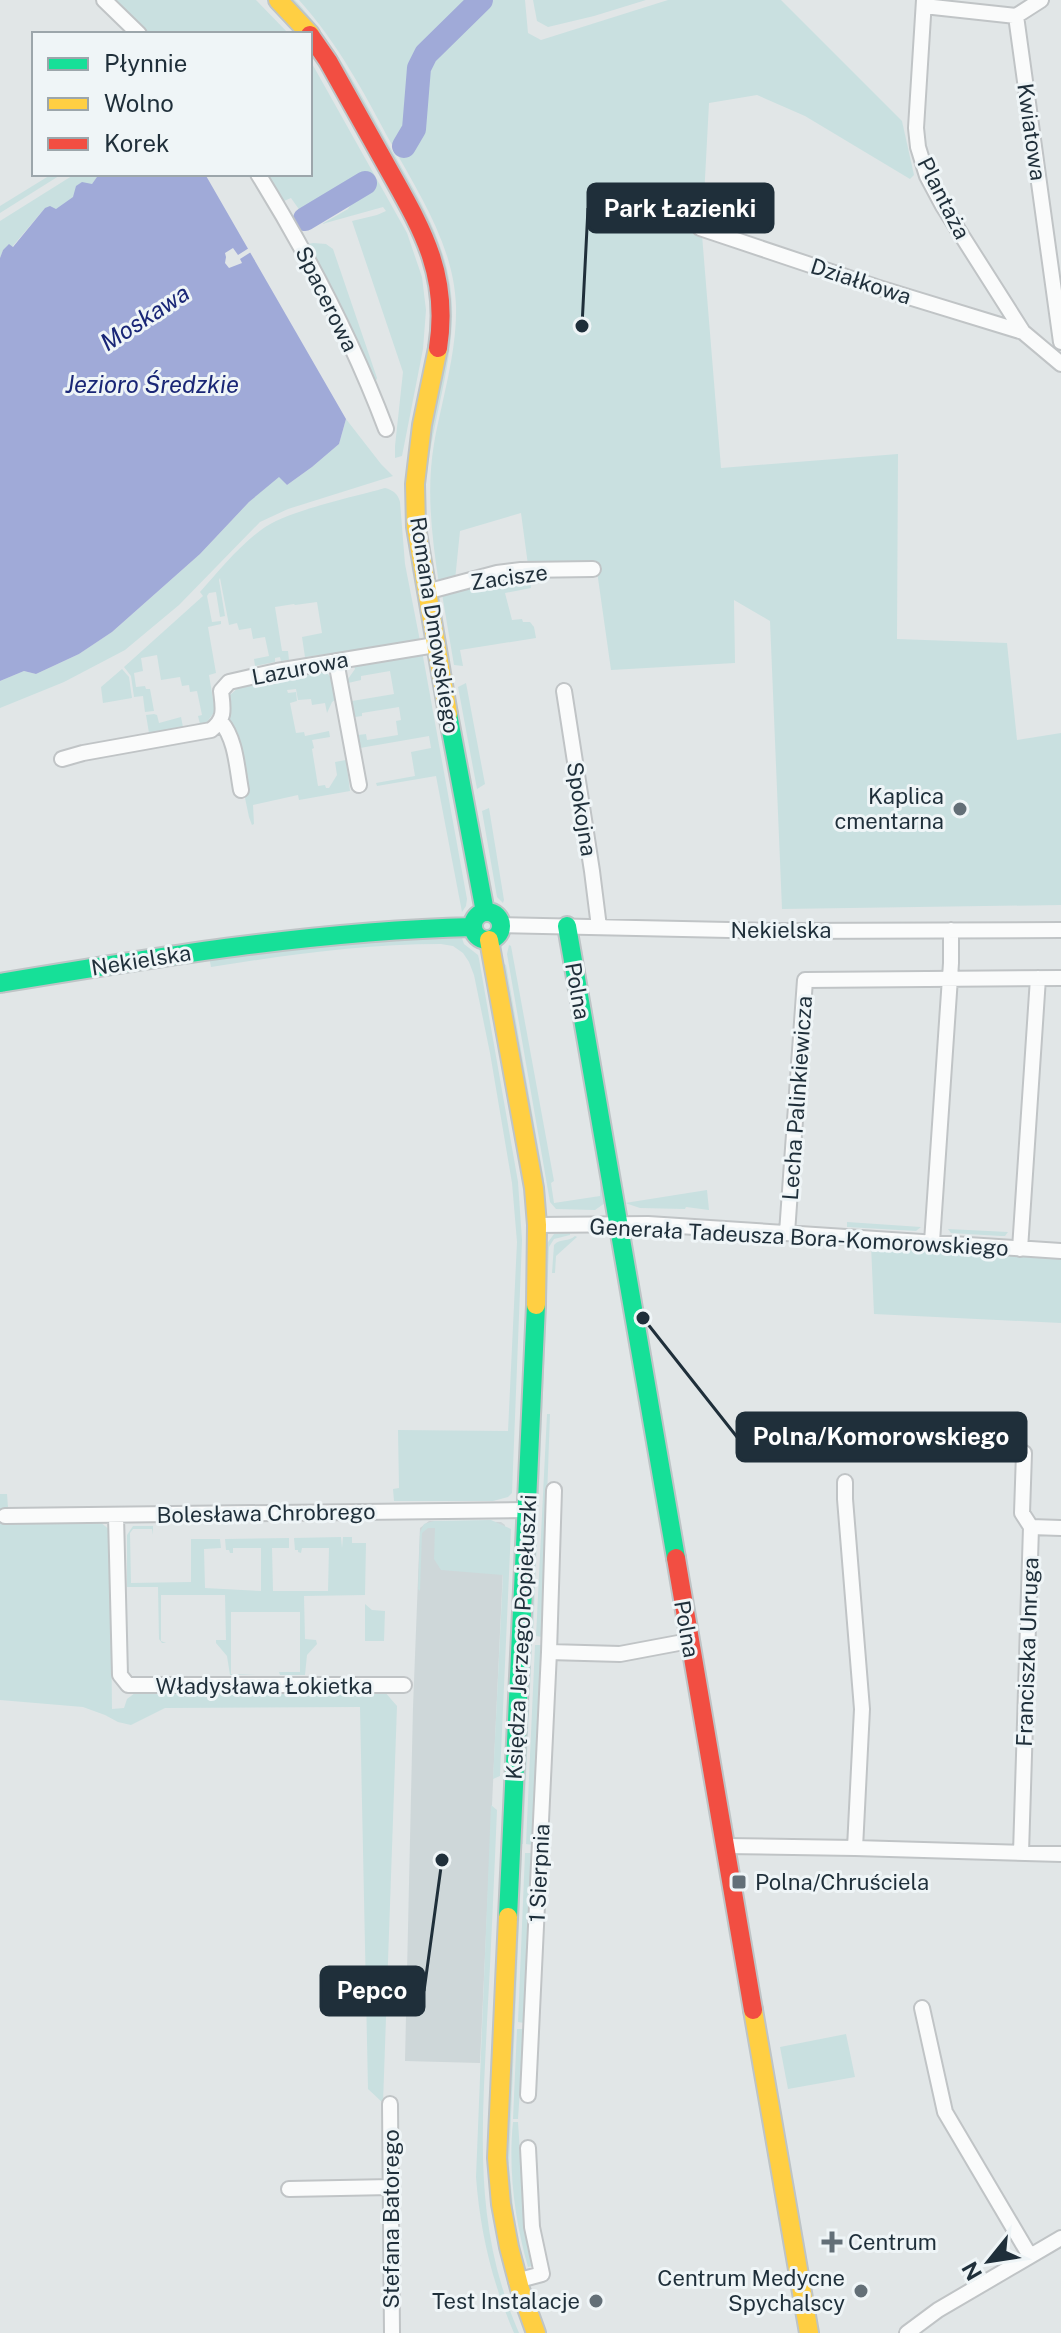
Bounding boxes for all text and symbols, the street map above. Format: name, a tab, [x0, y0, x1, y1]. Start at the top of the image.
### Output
legend	[32, 32, 312, 176]
text: Płynnie	[104, 49, 187, 77]
street label: Kwiatowa	[1012, 82, 1052, 182]
text: Wolno	[104, 89, 174, 117]
text: Korek	[104, 129, 170, 157]
street label: Plantaża	[912, 153, 976, 243]
callout: Park Łazienki	[588, 184, 773, 232]
text: Park Łazienki	[604, 194, 756, 222]
street label: Spacerowa	[290, 242, 364, 356]
street label: Działkowa	[807, 253, 915, 309]
water label: Moskawa	[95, 278, 194, 356]
water label: Jezioro Średzkie	[65, 369, 239, 398]
street label: Romana Dmowskiego	[405, 515, 465, 735]
street label: Zacisze	[469, 559, 549, 595]
street label: Lazurowa	[250, 646, 350, 690]
street label: Spokojna	[562, 760, 602, 858]
place label: Kaplica cmentarna	[834, 783, 944, 834]
marker: Kaplica cmentarna	[951, 800, 969, 818]
street label: Nekielska	[731, 917, 831, 943]
street label: Nekielska	[89, 939, 193, 981]
street label: Polna	[560, 960, 596, 1022]
street label: Lecha Palinkiewicza	[777, 995, 817, 1201]
street label: Generała Tadeusza Bora-Komorowskiego	[589, 1213, 1009, 1261]
callout: Polna/Komorowskiego	[737, 1413, 1026, 1461]
text: Polna/Komorowskiego	[753, 1422, 1009, 1450]
street label: Księdza Jerzego Popiełuszki	[501, 1494, 541, 1780]
street label: Bolesława Chrobrego	[156, 1498, 376, 1528]
street label: Franciszka Unruga	[1011, 1557, 1043, 1747]
street label: Polna	[669, 1598, 705, 1660]
street label: Władysława Łokietka	[155, 1673, 373, 1699]
street label: 1 Sierpnia	[523, 1823, 555, 1923]
place label: Polna/Chruściela	[755, 1869, 929, 1895]
marker: Polna/Chruściela	[730, 1873, 748, 1891]
callout: Pepco	[321, 1967, 424, 2015]
text: Pepco	[337, 1976, 407, 2004]
street label: Stefana Batorego	[378, 2129, 404, 2309]
north arrow	[949, 2221, 1029, 2301]
place label: Centrum	[848, 2229, 937, 2255]
marker: Centrum	[823, 2233, 841, 2251]
text: N	[956, 2257, 987, 2285]
place label: Centrum Medycne Spychalscy	[657, 2265, 845, 2316]
marker: Centrum Medycne Spychalscy	[852, 2282, 870, 2300]
place label: Test Instalacje	[432, 2288, 580, 2314]
marker: Test Instalacje	[587, 2292, 605, 2310]

